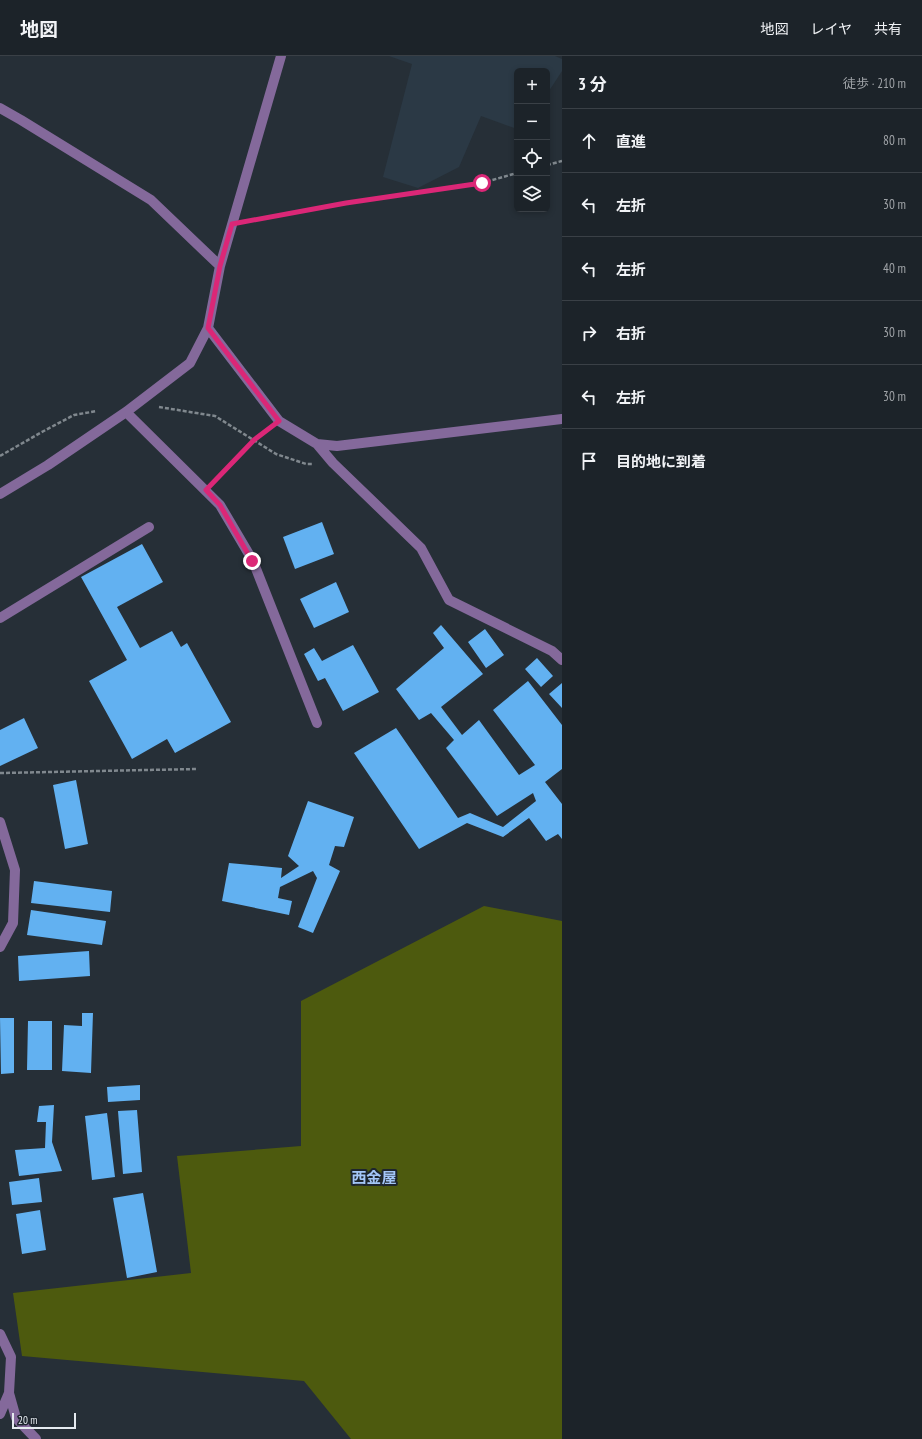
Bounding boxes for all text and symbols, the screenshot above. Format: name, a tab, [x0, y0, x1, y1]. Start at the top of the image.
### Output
text: 地図	[20, 17, 58, 41]
text: 地図	[760, 20, 788, 38]
text: レイヤ	[810, 20, 852, 38]
text: 共有	[874, 20, 902, 38]
map controls	[514, 68, 550, 212]
button: +	[514, 68, 550, 104]
text: 3 分	[578, 73, 607, 95]
text: 徒歩 · 210 m	[843, 75, 906, 92]
button: −	[514, 104, 550, 140]
icon: ahead	[578, 130, 600, 152]
text: 直進	[616, 132, 646, 151]
text: 80 m	[883, 132, 906, 149]
button: locate	[514, 140, 550, 176]
route start	[473, 174, 491, 192]
button: layers	[514, 176, 550, 212]
icon: left	[578, 194, 600, 216]
text: 左折	[616, 196, 646, 215]
text: 30 m	[883, 196, 906, 213]
icon: left	[578, 258, 600, 280]
text: 左折	[616, 260, 646, 279]
text: 40 m	[883, 260, 906, 277]
icon: right	[578, 322, 600, 344]
text: 右折	[616, 324, 646, 343]
text: 30 m	[883, 324, 906, 341]
icon: left	[578, 386, 600, 408]
text: 左折	[616, 388, 646, 407]
text: 30 m	[883, 388, 906, 405]
icon: arrive	[578, 450, 600, 472]
text: 目的地に到着	[616, 452, 706, 471]
route end	[243, 552, 261, 570]
district label: 西金屋	[351, 1168, 397, 1187]
scale bar	[12, 1411, 76, 1430]
text: 20 m	[18, 1413, 37, 1427]

